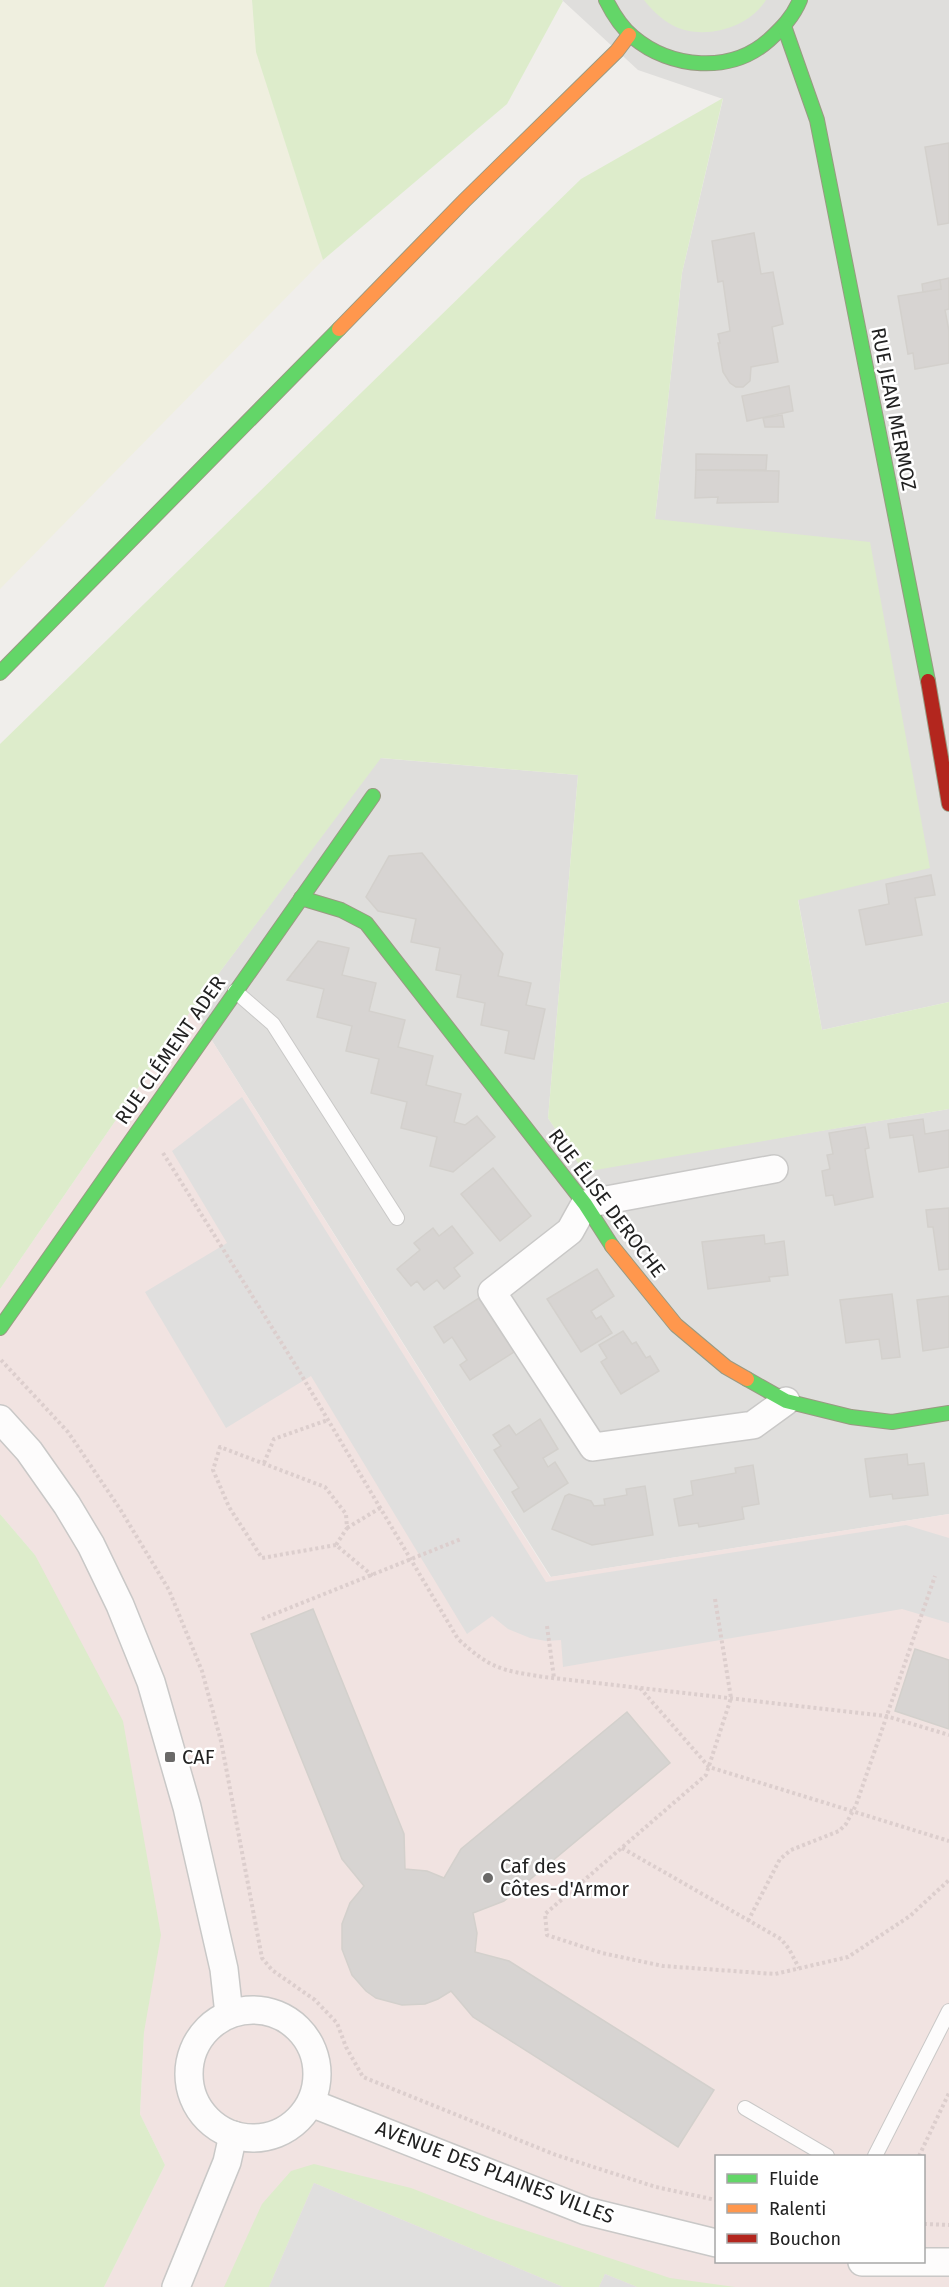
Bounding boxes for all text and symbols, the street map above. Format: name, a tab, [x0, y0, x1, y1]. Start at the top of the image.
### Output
street label: RUE JEAN MERMOZ	[866, 325, 922, 493]
street label: RUE CLÉMENT ADER	[110, 971, 230, 1129]
street label: RUE ÉLISE DEROCHE	[543, 1124, 671, 1282]
place label: CAF	[182, 1745, 215, 1769]
marker: CAF	[163, 1750, 177, 1764]
place label: Caf des Côtes-d'Armor	[500, 1854, 629, 1901]
marker: Caf des Côtes-d'Armor	[481, 1871, 495, 1885]
street label: AVENUE DES PLAINES VILLES	[373, 2115, 618, 2229]
legend	[715, 2155, 925, 2263]
text: Fluide	[769, 2168, 819, 2190]
text: Ralenti	[769, 2198, 826, 2220]
text: Bouchon	[769, 2228, 841, 2250]

